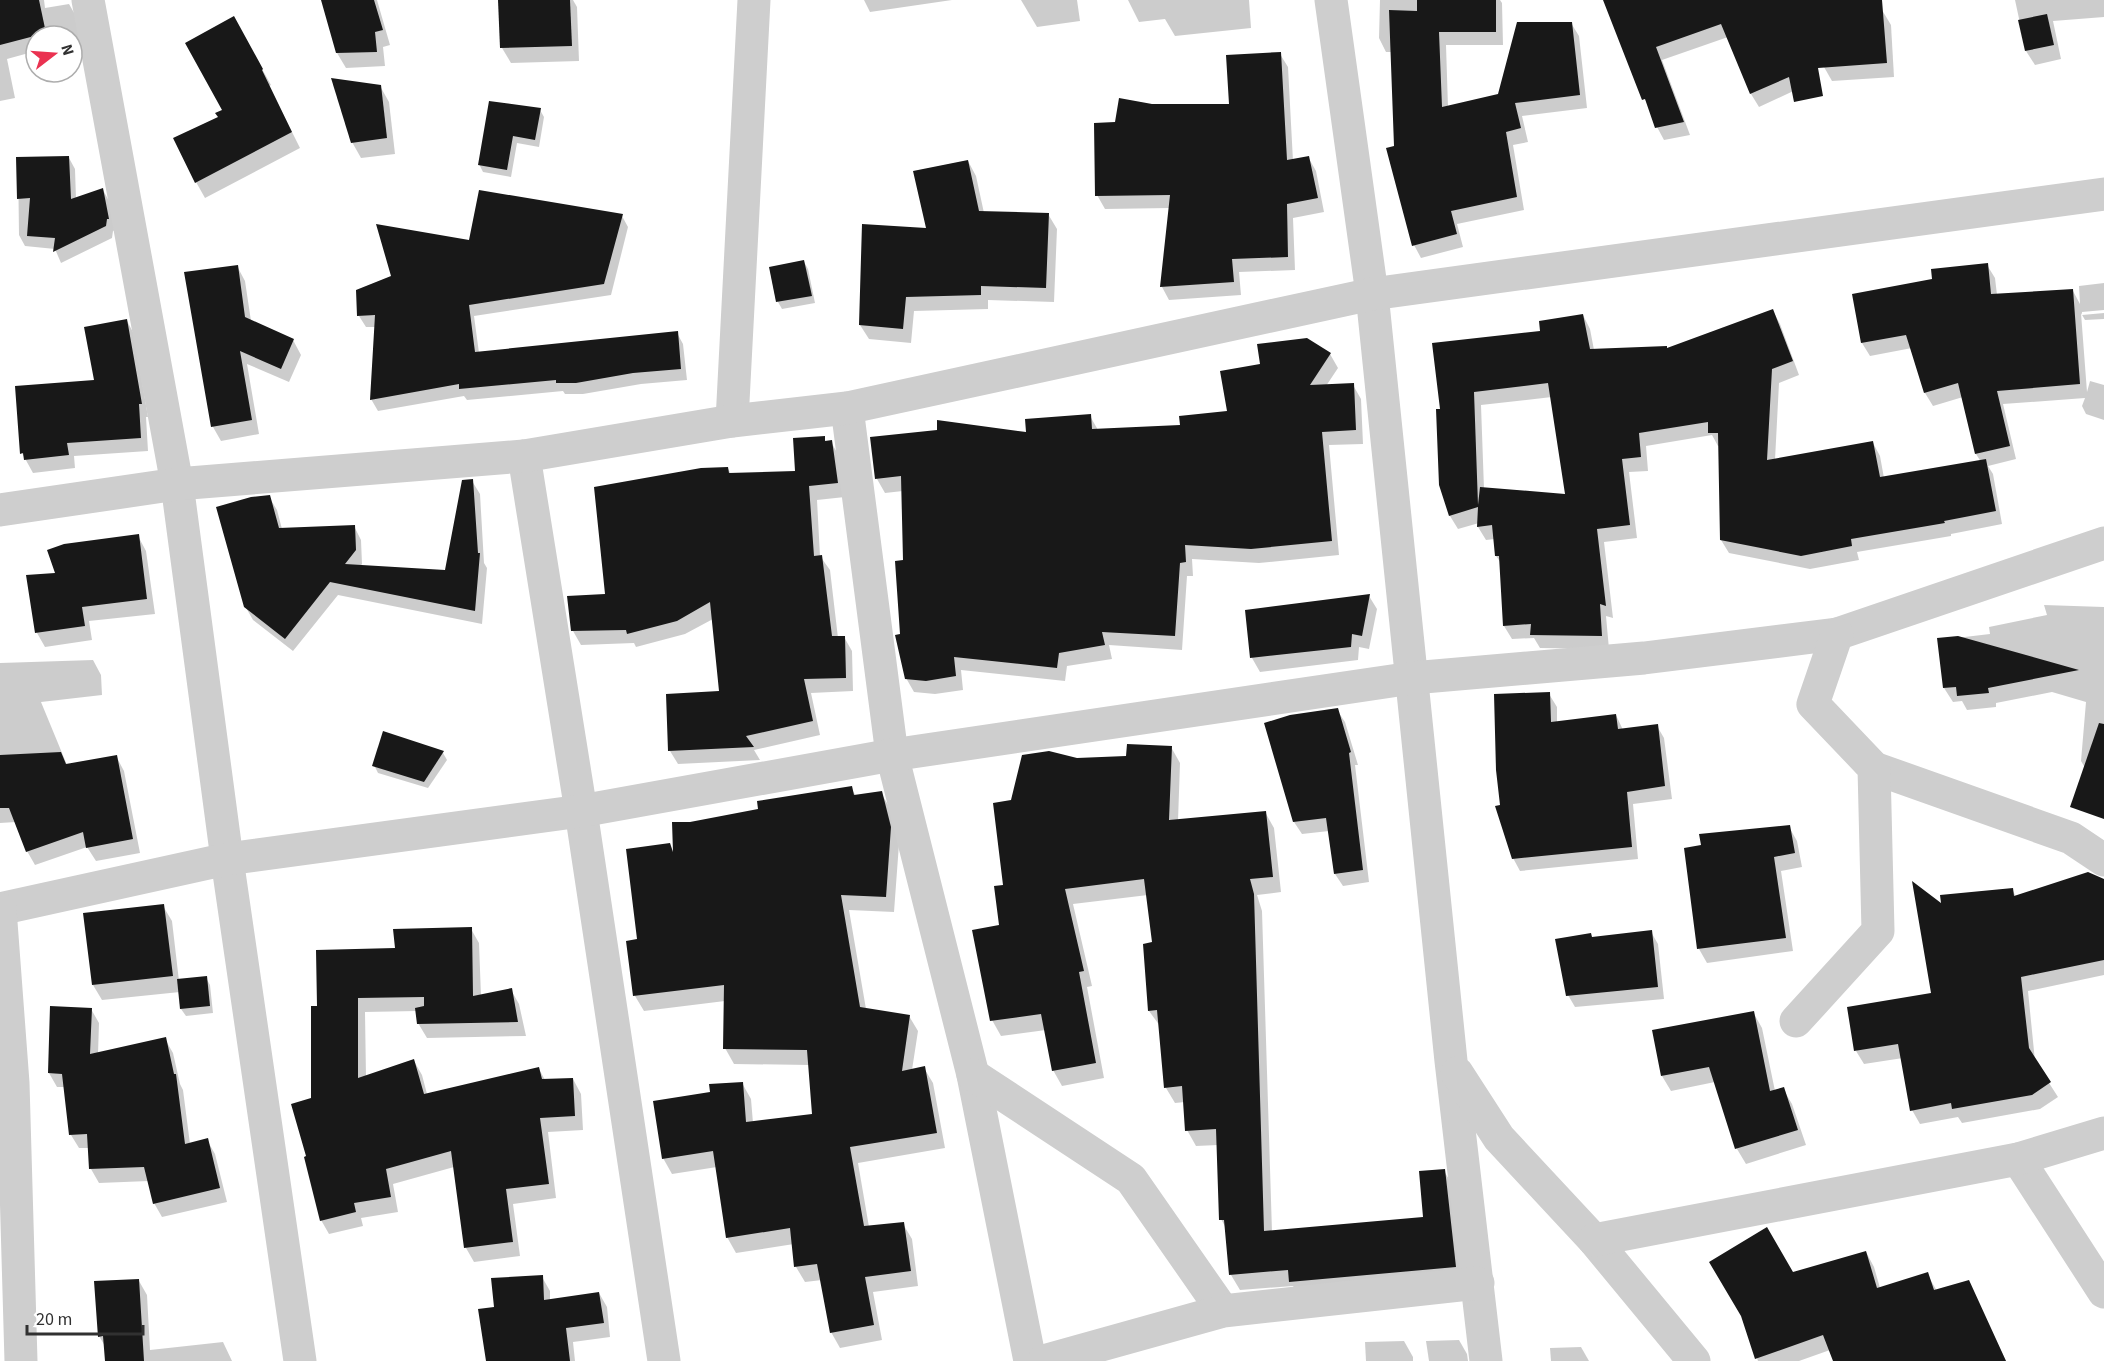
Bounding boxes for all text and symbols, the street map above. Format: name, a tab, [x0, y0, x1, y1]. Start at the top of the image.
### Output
north arrow	[24, 24, 84, 84]
text: N	[55, 42, 79, 58]
scale bar	[27, 1298, 142, 1336]
text: 20 m	[36, 1307, 72, 1332]

